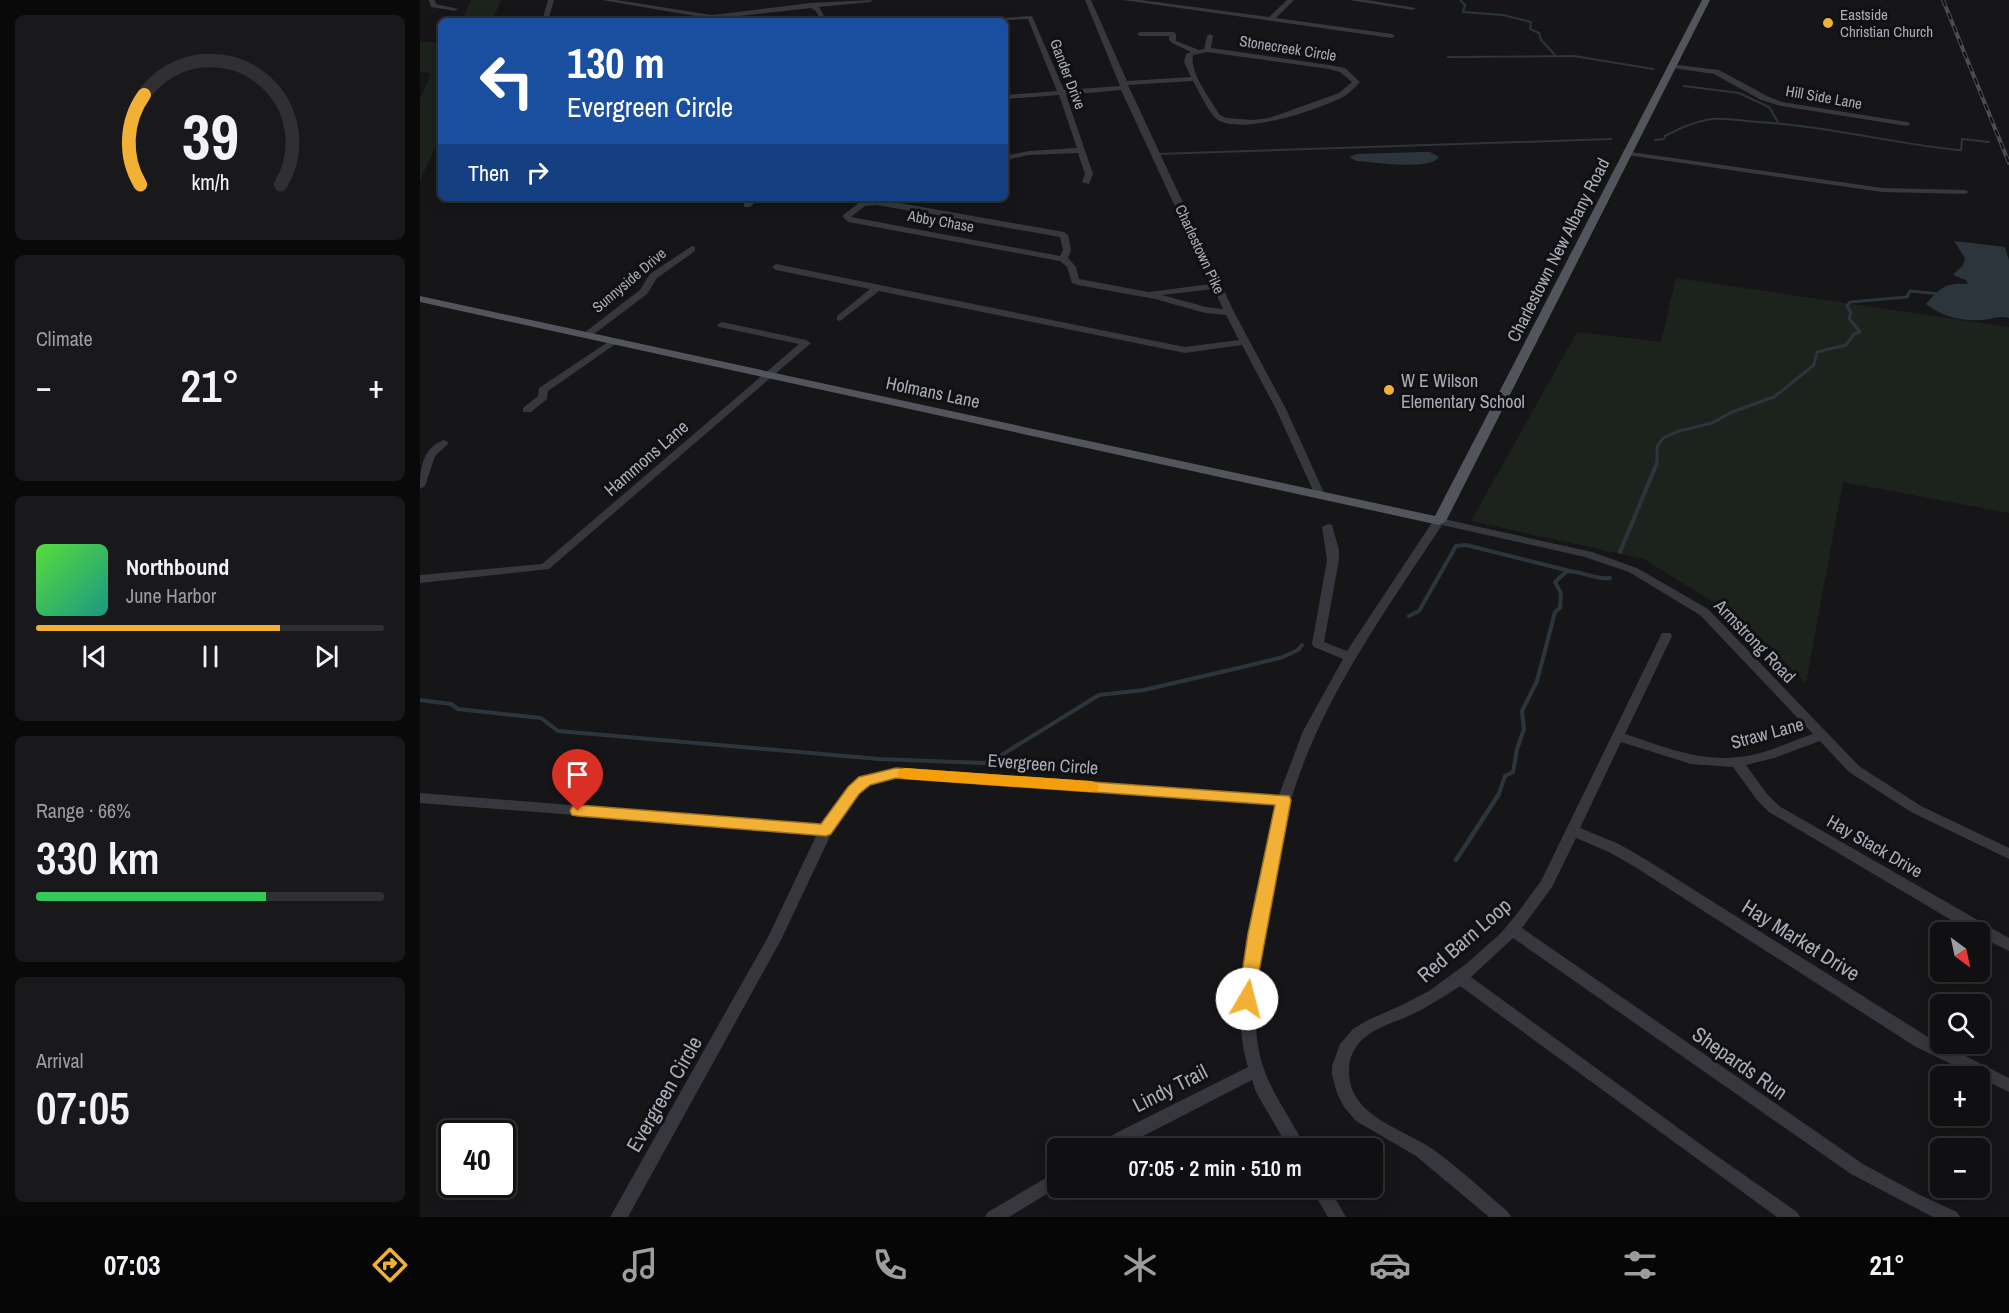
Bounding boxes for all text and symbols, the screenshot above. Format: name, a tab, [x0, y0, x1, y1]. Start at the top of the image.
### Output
place label: Eastside Christian Church	[1840, 4, 1933, 42]
marker: Eastside Christian Church	[1821, 16, 1835, 30]
street label: Stonecreek Circle	[1238, 30, 1338, 66]
text: 130 m	[567, 35, 665, 91]
street label: Gander Drive	[1045, 36, 1091, 112]
icon: left	[468, 42, 546, 120]
street label: Hill Side Lane	[1784, 80, 1864, 114]
text: Evergreen Circle	[567, 89, 733, 125]
text: 39	[182, 94, 238, 178]
street label: Charlestown New Albany Road	[1501, 154, 1615, 346]
icon: right	[521, 156, 554, 189]
text: Then	[468, 158, 509, 188]
text: km/h	[191, 168, 229, 197]
street label: Charlestown Pike	[1170, 201, 1230, 297]
street label: Abby Chase	[905, 205, 976, 237]
street label: Sunnyside Drive	[587, 243, 671, 317]
text: Climate	[36, 325, 93, 352]
text: 21°	[180, 355, 240, 416]
text: −	[36, 364, 52, 408]
text: +	[368, 364, 384, 408]
place label: W E Wilson Elementary School	[1401, 368, 1525, 414]
street label: Holmans Lane	[884, 370, 982, 414]
marker: W E Wilson Elementary School	[1382, 383, 1396, 397]
street label: Hammons Lane	[598, 414, 694, 502]
text: Northbound	[126, 552, 229, 582]
text: June Harbor	[126, 582, 216, 609]
street label: Armstrong Road	[1708, 593, 1801, 688]
icon: previous	[78, 640, 111, 673]
icon: pause	[194, 640, 227, 673]
icon: next	[310, 640, 343, 673]
street label: Straw Lane	[1728, 711, 1806, 755]
street label: Evergreen Circle	[987, 748, 1099, 780]
pin	[552, 749, 603, 811]
icon: arrive	[561, 758, 594, 791]
text: Range · 66%	[36, 797, 131, 824]
street label: Hay Stack Drive	[1823, 809, 1927, 883]
text: 330 km	[36, 827, 160, 888]
street label: Red Barn Loop	[1411, 891, 1517, 989]
street label: Hay Market Drive	[1737, 892, 1865, 988]
north arrow	[1930, 922, 1990, 982]
map controls	[1930, 922, 1990, 1198]
position arrow	[1215, 967, 1279, 1031]
button: search	[1930, 994, 1990, 1054]
street label: Shepards Run	[1687, 1020, 1793, 1106]
street label: Evergreen Circle	[619, 1031, 709, 1157]
text: Arrival	[36, 1047, 83, 1074]
street label: Lindy Trail	[1128, 1057, 1212, 1119]
button: +	[1930, 1066, 1990, 1126]
text: 07:05	[36, 1077, 130, 1138]
speed limit sign: 40	[438, 1120, 516, 1198]
button: −	[1930, 1138, 1990, 1198]
text: 07:05 · 2 min · 510 m	[1128, 1153, 1302, 1183]
icon: directions	[369, 1244, 411, 1286]
icon: music	[619, 1244, 661, 1286]
icon: phone	[869, 1244, 911, 1286]
icon: climate	[1119, 1244, 1161, 1286]
icon: car	[1369, 1244, 1411, 1286]
icon: filters	[1619, 1244, 1661, 1286]
text: 07:03	[104, 1247, 161, 1283]
text: 21°	[1869, 1247, 1905, 1283]

